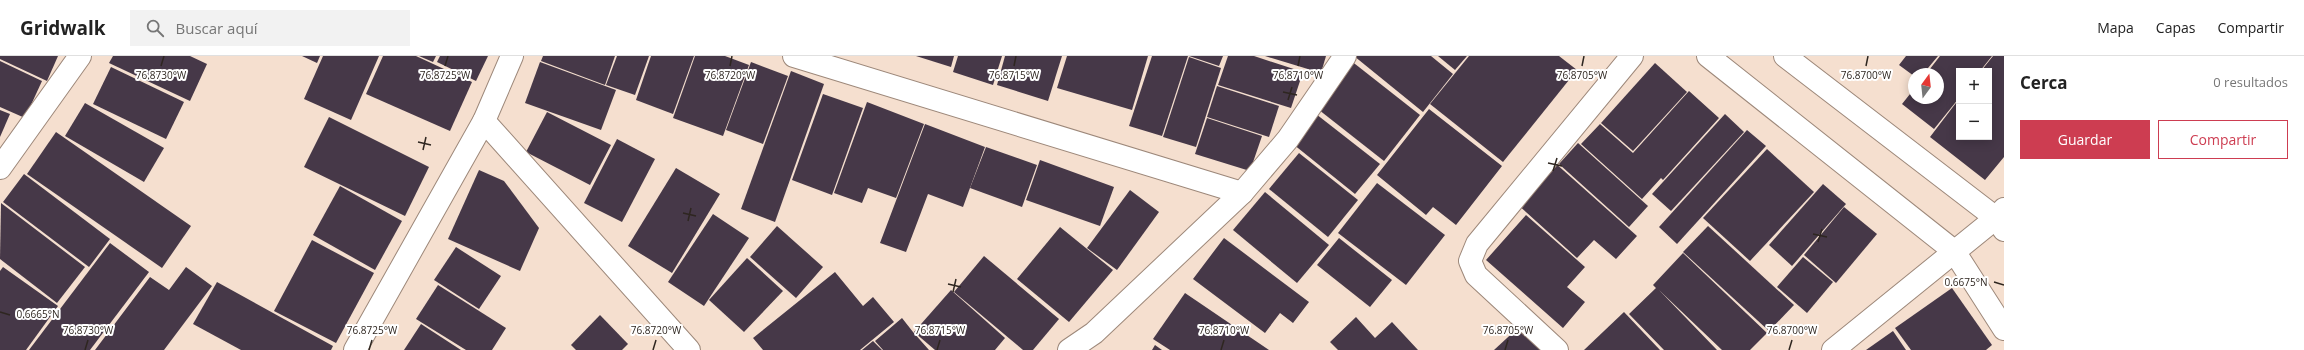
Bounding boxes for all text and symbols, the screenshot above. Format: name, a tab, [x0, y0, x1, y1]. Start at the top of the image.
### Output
search box	[130, 10, 410, 46]
text: Gridwalk	[20, 15, 106, 41]
icon: search	[144, 17, 166, 39]
text: Buscar aquí	[176, 18, 258, 38]
text: Mapa	[2097, 18, 2134, 37]
text: Capas	[2156, 18, 2195, 37]
text: Compartir	[2217, 18, 2284, 37]
text: 76.8730°W	[136, 68, 187, 82]
text: 76.8725°W	[420, 68, 471, 82]
text: 76.8720°W	[705, 68, 756, 82]
text: 76.8715°W	[989, 68, 1040, 82]
text: 76.8710°W	[1273, 68, 1324, 82]
text: 76.8705°W	[1557, 68, 1608, 82]
text: 76.8700°W	[1841, 68, 1892, 82]
north arrow	[1908, 68, 1944, 104]
map controls	[1956, 68, 1992, 140]
button: +	[1956, 68, 1992, 104]
text: Cerca	[2020, 71, 2068, 94]
text: 0 resultados	[2213, 73, 2288, 91]
button: −	[1956, 104, 1992, 140]
button: Guardar	[2020, 120, 2150, 159]
button: Compartir	[2158, 120, 2288, 159]
text: 0.6675°N	[1944, 275, 1988, 289]
text: 0.6665°N	[16, 307, 60, 321]
text: 76.8730°W	[63, 323, 114, 337]
text: 76.8725°W	[347, 323, 398, 337]
text: 76.8720°W	[631, 323, 682, 337]
text: 76.8715°W	[915, 323, 966, 337]
text: 76.8710°W	[1199, 323, 1250, 337]
text: 76.8705°W	[1483, 323, 1534, 337]
text: 76.8700°W	[1767, 323, 1818, 337]

